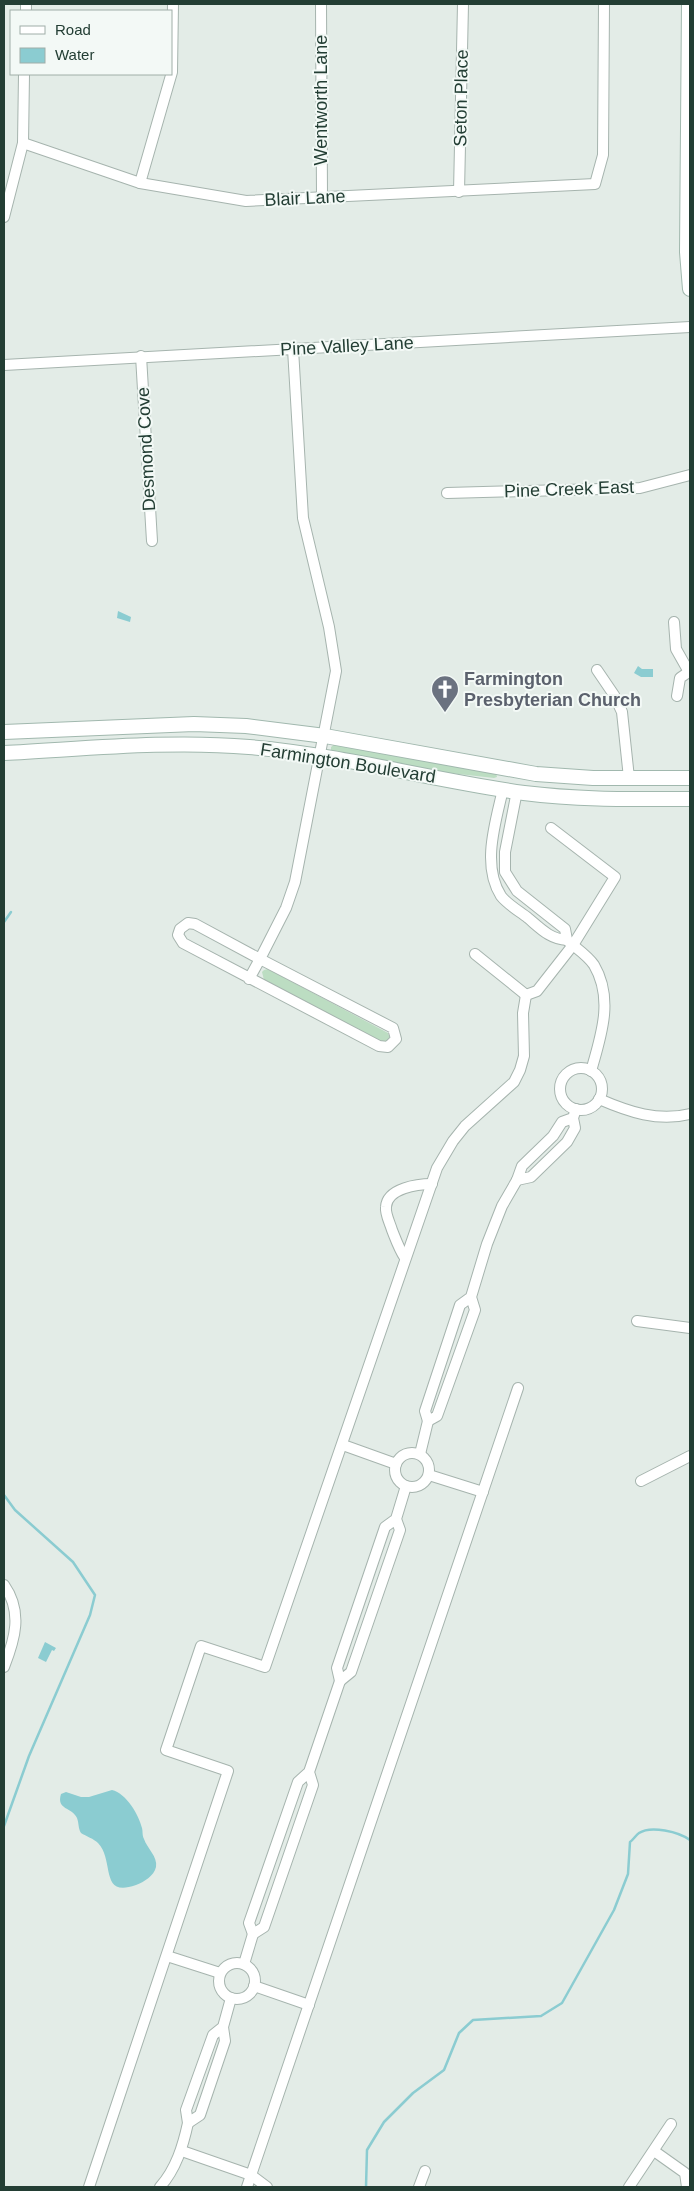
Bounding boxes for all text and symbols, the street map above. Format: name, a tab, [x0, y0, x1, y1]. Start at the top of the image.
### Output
legend	[10, 10, 172, 75]
text: Road	[55, 21, 91, 38]
street label: Wentworth Lane	[311, 35, 331, 165]
text: Water	[55, 46, 94, 63]
street label: Seton Place	[450, 49, 472, 147]
street label: Blair Lane	[264, 186, 346, 210]
street label: Pine Valley Lane	[280, 333, 414, 359]
street label: Desmond Cove	[133, 387, 159, 511]
street label: Pine Creek East	[504, 477, 634, 501]
place label: Farmington Presbyterian Church	[464, 669, 641, 710]
church icon: Farmington Presbyterian Church	[430, 674, 460, 713]
street label: Farmington Boulevard	[259, 739, 437, 787]

